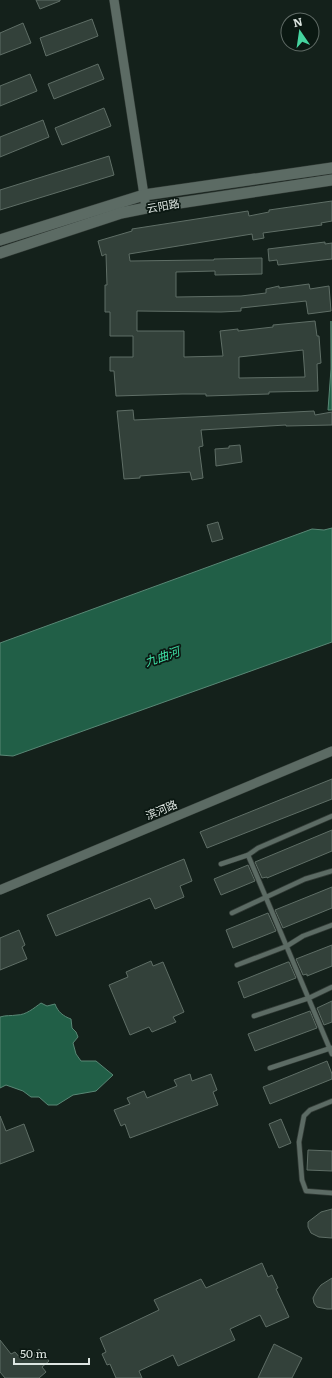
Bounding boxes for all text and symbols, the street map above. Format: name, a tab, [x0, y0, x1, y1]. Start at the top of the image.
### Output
north arrow	[280, 12, 320, 52]
text: N	[291, 12, 304, 30]
street label: 云阳路	[145, 194, 181, 216]
water label: 九曲河	[142, 641, 184, 670]
street label: 滨河路	[143, 795, 179, 823]
scale bar	[14, 1340, 89, 1366]
text: 50 m	[20, 1344, 47, 1362]

